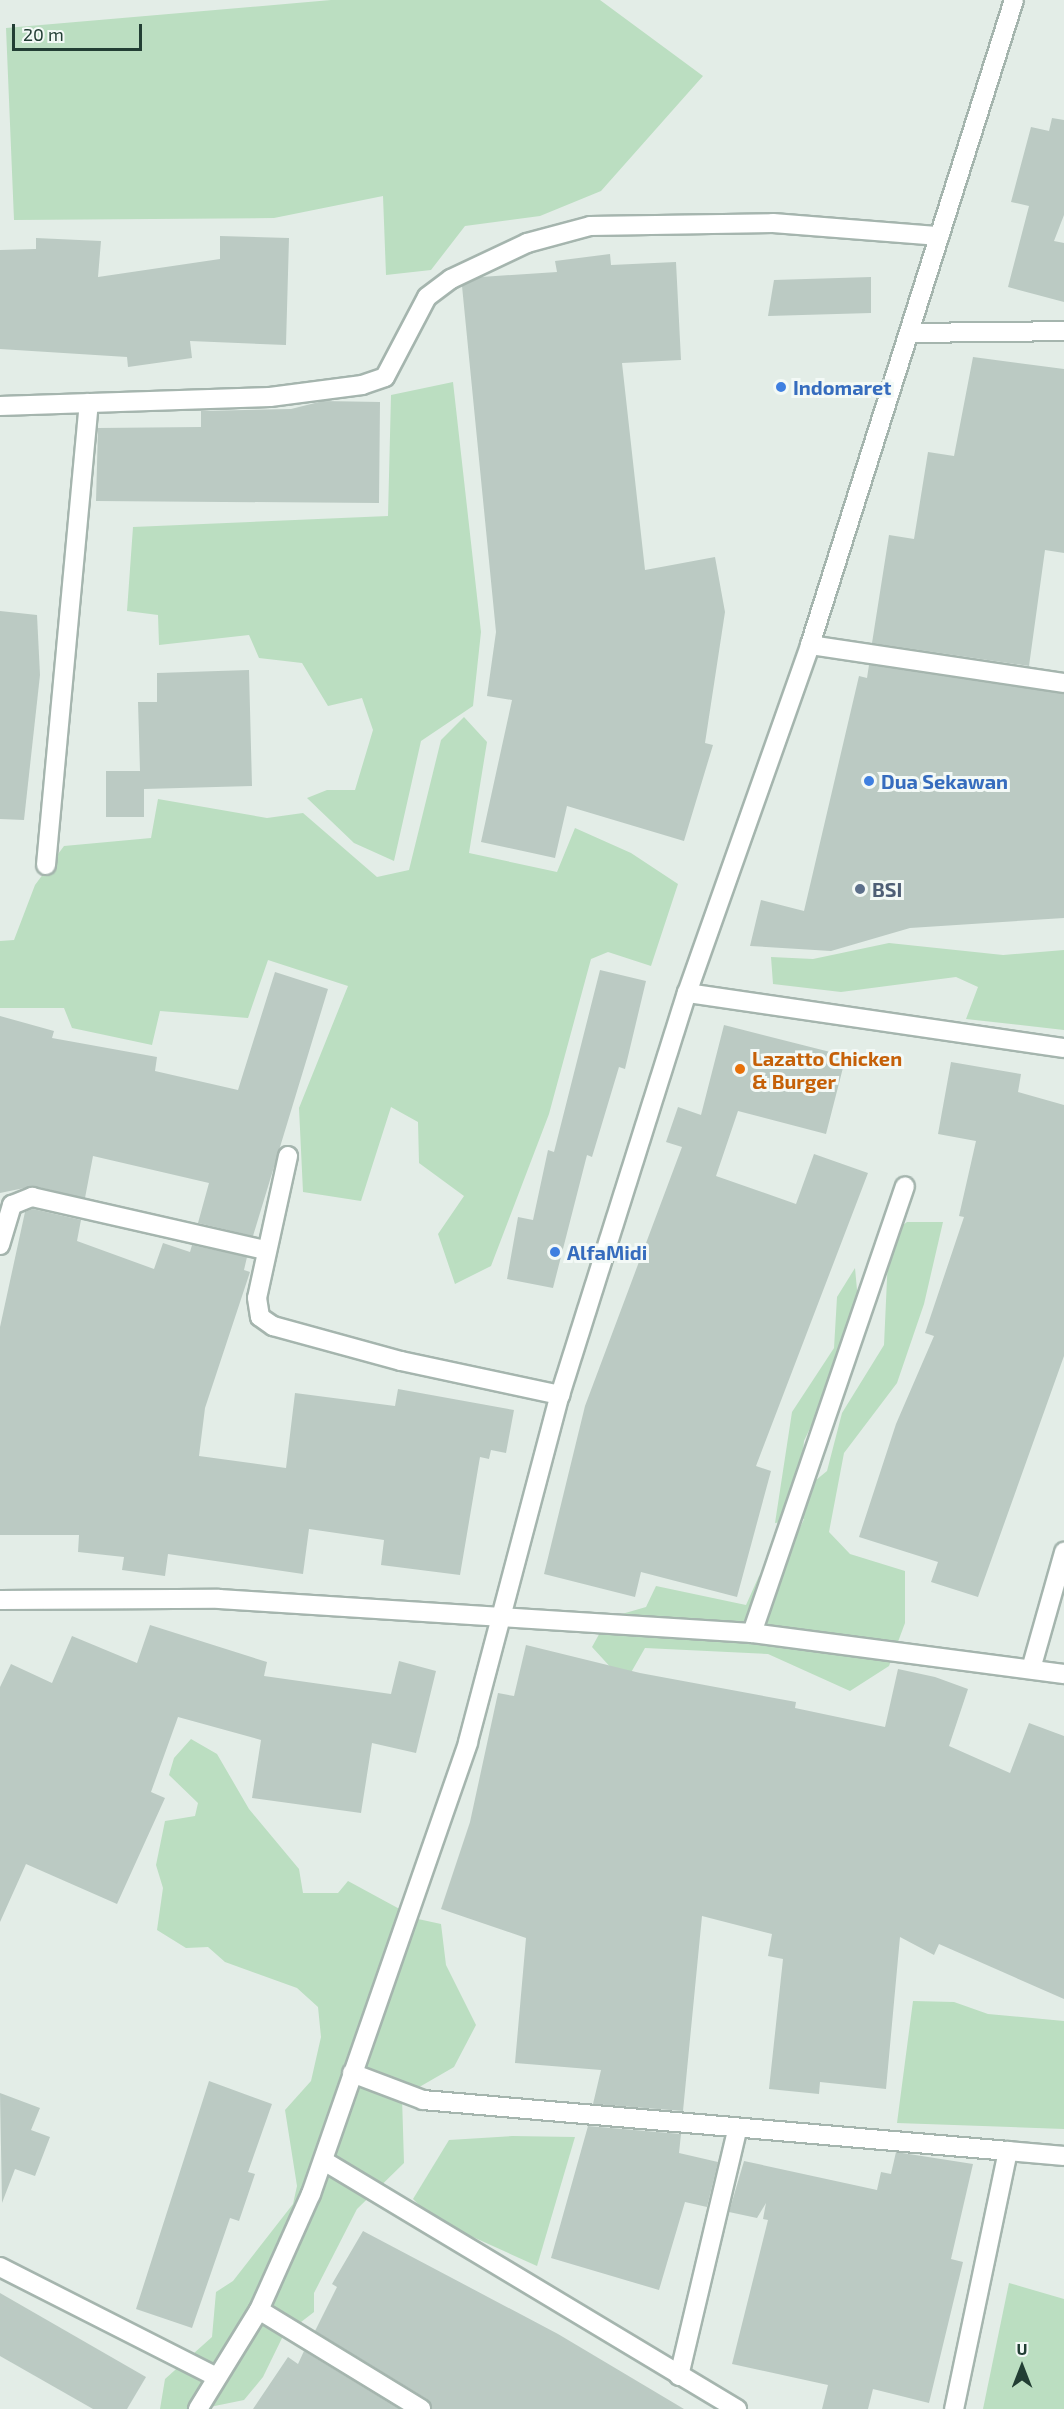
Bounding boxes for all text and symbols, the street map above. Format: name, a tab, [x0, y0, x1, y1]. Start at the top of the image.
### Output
scale bar	[15, 12, 146, 50]
text: 20 m	[23, 23, 64, 45]
place label: Indomaret	[793, 375, 891, 399]
marker: Indomaret	[774, 380, 788, 394]
place label: Dua Sekawan	[881, 769, 1008, 793]
marker: Dua Sekawan	[862, 774, 876, 788]
place label: BSI	[872, 877, 902, 901]
marker: BSI	[853, 882, 867, 896]
place label: Lazatto Chicken & Burger	[752, 1046, 902, 1093]
marker: Lazatto Chicken & Burger	[733, 1062, 747, 1076]
place label: AlfaMidi	[567, 1240, 647, 1264]
marker: AlfaMidi	[548, 1245, 562, 1259]
north arrow	[992, 2337, 1052, 2397]
text: U	[1017, 2339, 1027, 2358]

